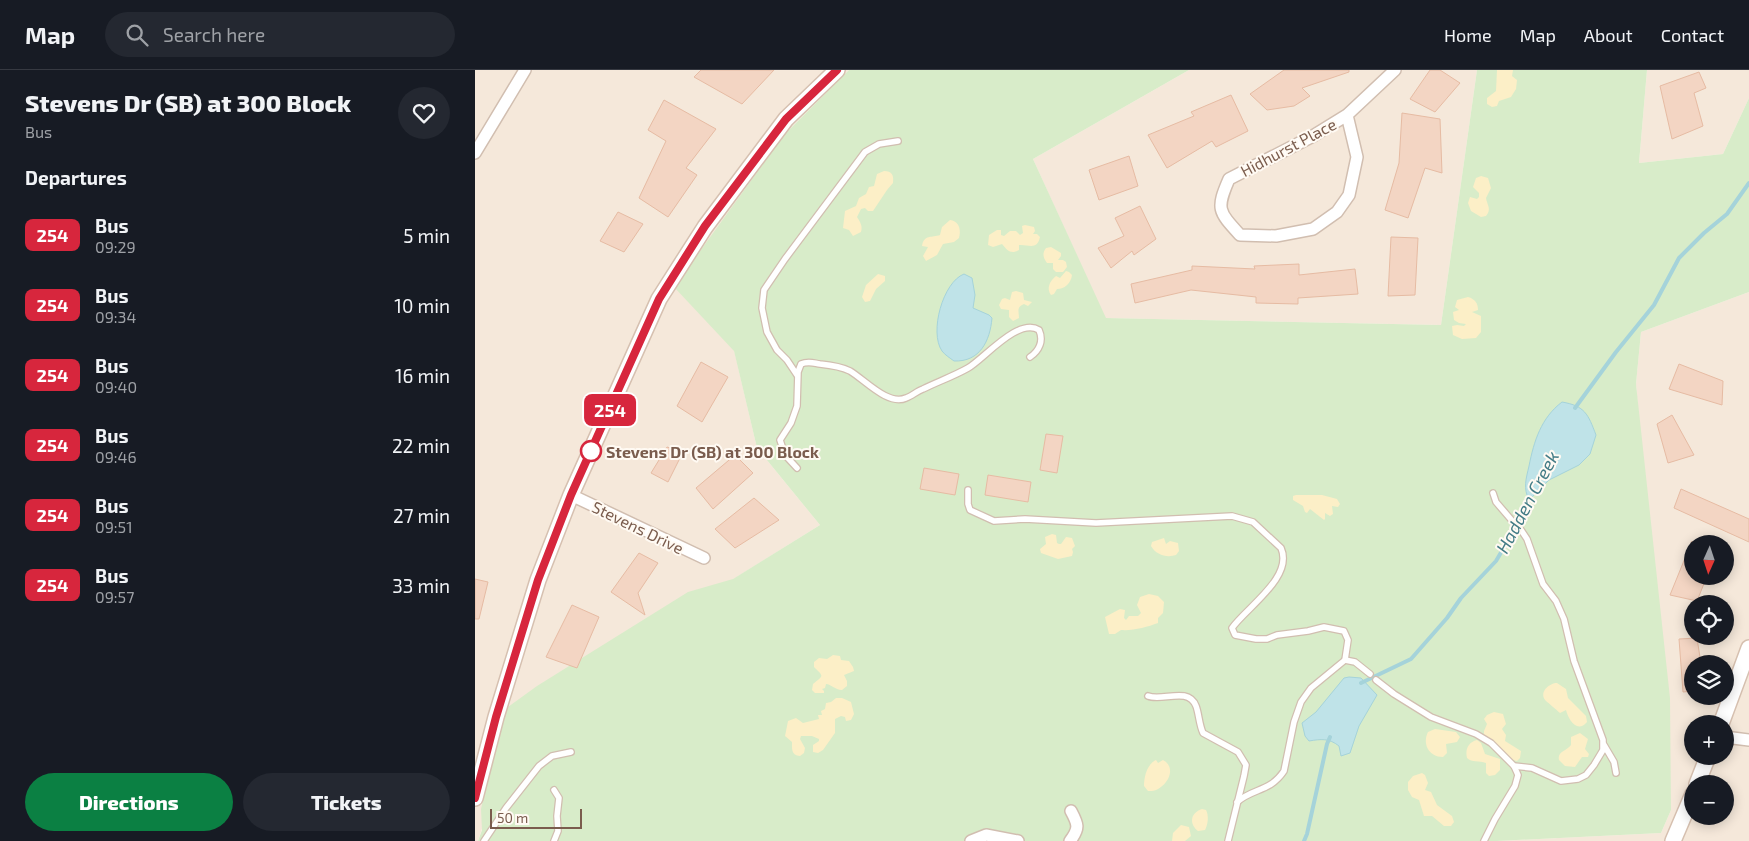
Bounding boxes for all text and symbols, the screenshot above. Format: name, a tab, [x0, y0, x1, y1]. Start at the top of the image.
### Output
search box	[105, 12, 455, 57]
text: Map	[25, 20, 75, 49]
icon: search	[123, 21, 151, 49]
text: Search here	[163, 23, 265, 46]
text: Home	[1444, 24, 1492, 46]
text: Map	[1520, 24, 1556, 46]
text: About	[1584, 24, 1633, 46]
text: Contact	[1661, 24, 1724, 46]
button: heart	[398, 87, 450, 139]
text: Stevens Dr (SB) at 300 Block	[25, 88, 351, 117]
street label: Hidhurst Place	[1237, 114, 1339, 180]
text: Bus	[25, 122, 52, 141]
text: Departures	[25, 166, 127, 189]
text: Bus	[95, 214, 129, 237]
text: 254	[37, 224, 68, 246]
text: 5 min	[403, 224, 450, 247]
text: 09:29	[95, 237, 136, 256]
text: Bus	[95, 284, 129, 307]
text: 254	[37, 294, 68, 316]
text: 10 min	[394, 294, 450, 317]
text: 09:34	[95, 307, 136, 326]
text: Bus	[95, 354, 129, 377]
text: 254	[37, 364, 68, 386]
text: 16 min	[395, 364, 450, 387]
text: 09:40	[95, 377, 137, 396]
line badge: 254	[581, 394, 639, 426]
text: 254	[594, 399, 626, 421]
text: Bus	[95, 424, 129, 447]
text: 254	[37, 434, 68, 456]
text: 22 min	[392, 434, 450, 457]
marker: Stevens Dr (SB) at 300 Block	[580, 440, 602, 462]
place label: Stevens Dr (SB) at 300 Block	[606, 442, 819, 461]
text: 09:46	[95, 447, 137, 466]
water label: Hadden Creek	[1491, 447, 1563, 557]
text: Bus	[95, 494, 129, 517]
street label: Stevens Drive	[589, 497, 687, 557]
text: 254	[37, 504, 68, 526]
text: 27 min	[393, 504, 450, 527]
text: 09:51	[95, 517, 133, 536]
north arrow	[1684, 535, 1734, 585]
map controls	[1684, 535, 1734, 825]
text: Bus	[95, 564, 129, 587]
text: 254	[37, 574, 68, 596]
text: 33 min	[392, 574, 450, 597]
text: 09:57	[95, 587, 134, 606]
button: locate	[1684, 595, 1734, 645]
button: layers	[1684, 655, 1734, 705]
button: +	[1684, 715, 1734, 765]
button: Directions	[25, 773, 233, 831]
button: Tickets	[243, 773, 450, 831]
button: −	[1684, 775, 1734, 825]
scale bar	[490, 806, 583, 829]
text: 50 m	[497, 809, 528, 826]

